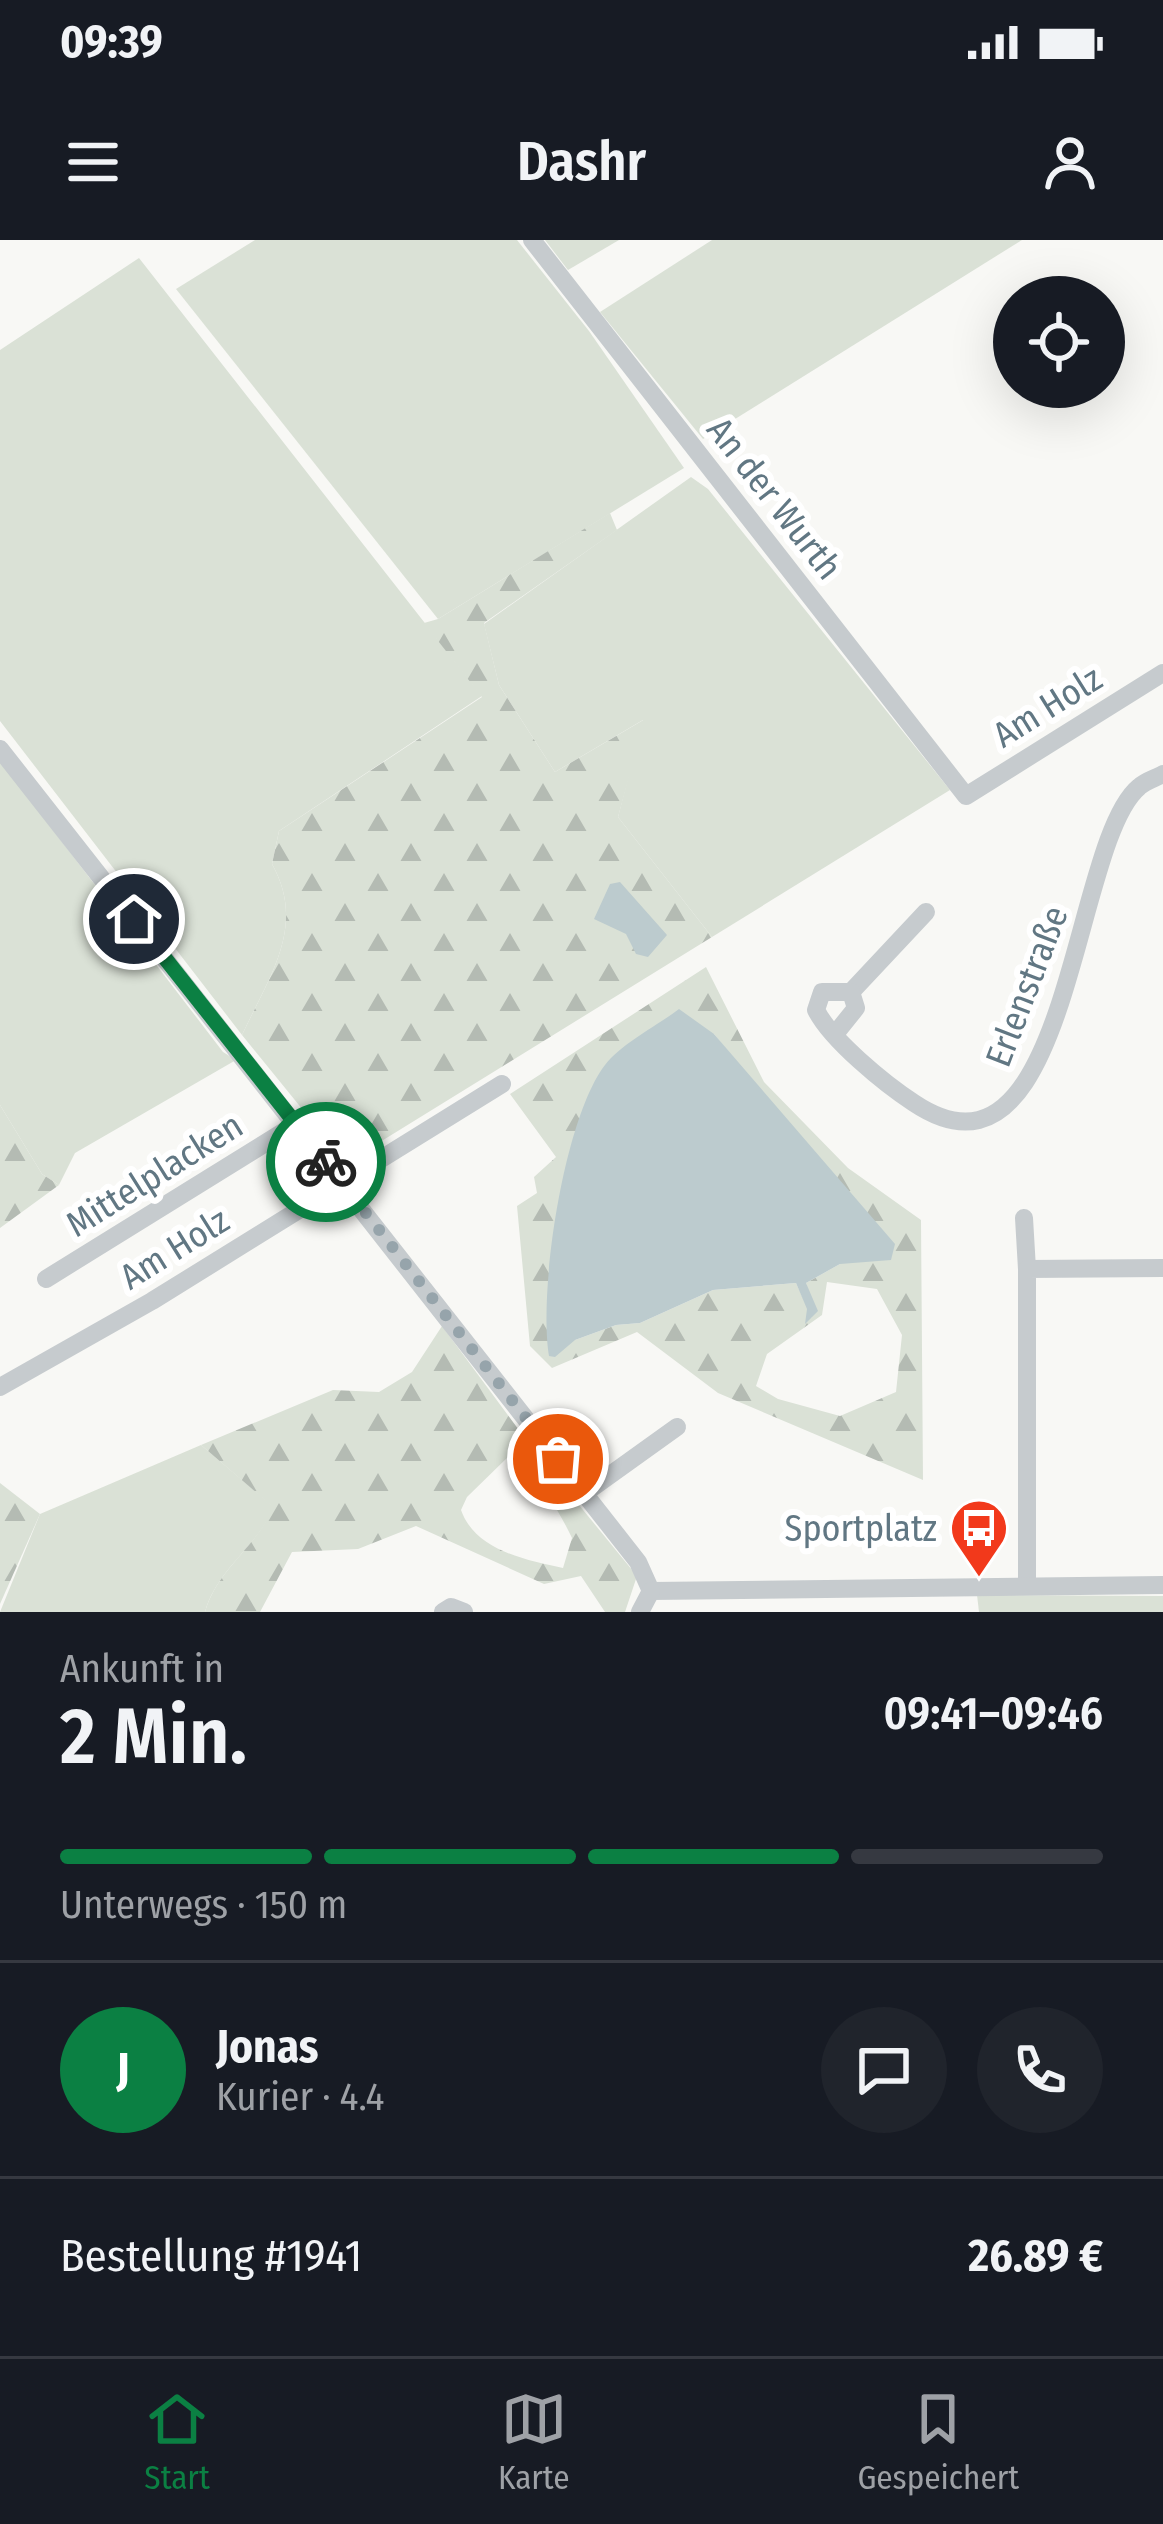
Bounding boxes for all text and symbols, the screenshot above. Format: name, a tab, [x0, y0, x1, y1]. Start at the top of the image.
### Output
text: 09:39	[60, 15, 163, 69]
icon: menu	[60, 129, 126, 195]
icon: person	[1037, 129, 1103, 195]
text: Dashr	[517, 130, 646, 194]
map controls	[993, 276, 1125, 408]
button: locate	[993, 276, 1125, 408]
street label: An der Wurth	[697, 409, 851, 588]
street label: Am Holz	[985, 656, 1110, 757]
pin	[83, 868, 185, 970]
icon: home	[101, 886, 167, 952]
street label: Erlenstraße	[976, 900, 1078, 1073]
courier	[266, 1102, 386, 1222]
street label: Mittelplacken	[58, 1103, 251, 1246]
icon: bike	[293, 1129, 359, 1195]
street label: Am Holz	[112, 1198, 237, 1299]
pin	[507, 1408, 609, 1510]
icon: bag	[525, 1426, 591, 1492]
bus stop icon: Sportplatz	[948, 1497, 1010, 1579]
place label: Sportplatz	[785, 1507, 937, 1551]
text: Ankunft in	[60, 1646, 224, 1692]
text: 09:41–09:46	[883, 1687, 1103, 1741]
text: 2 Min.	[60, 1690, 247, 1784]
text: Unterwegs · 150 m	[60, 1882, 347, 1928]
button: chat	[821, 2007, 947, 2133]
button: phone	[977, 2007, 1103, 2133]
text: Jonas	[216, 2020, 319, 2074]
text: J	[116, 2043, 130, 2097]
text: Kurier · 4.4	[216, 2074, 384, 2120]
text: Bestellung #1941	[60, 2229, 362, 2283]
text: 26.89 €	[968, 2229, 1103, 2283]
tab: Start	[144, 2386, 210, 2498]
tab: Karte	[498, 2386, 569, 2498]
tab: Gespeichert	[857, 2386, 1019, 2498]

